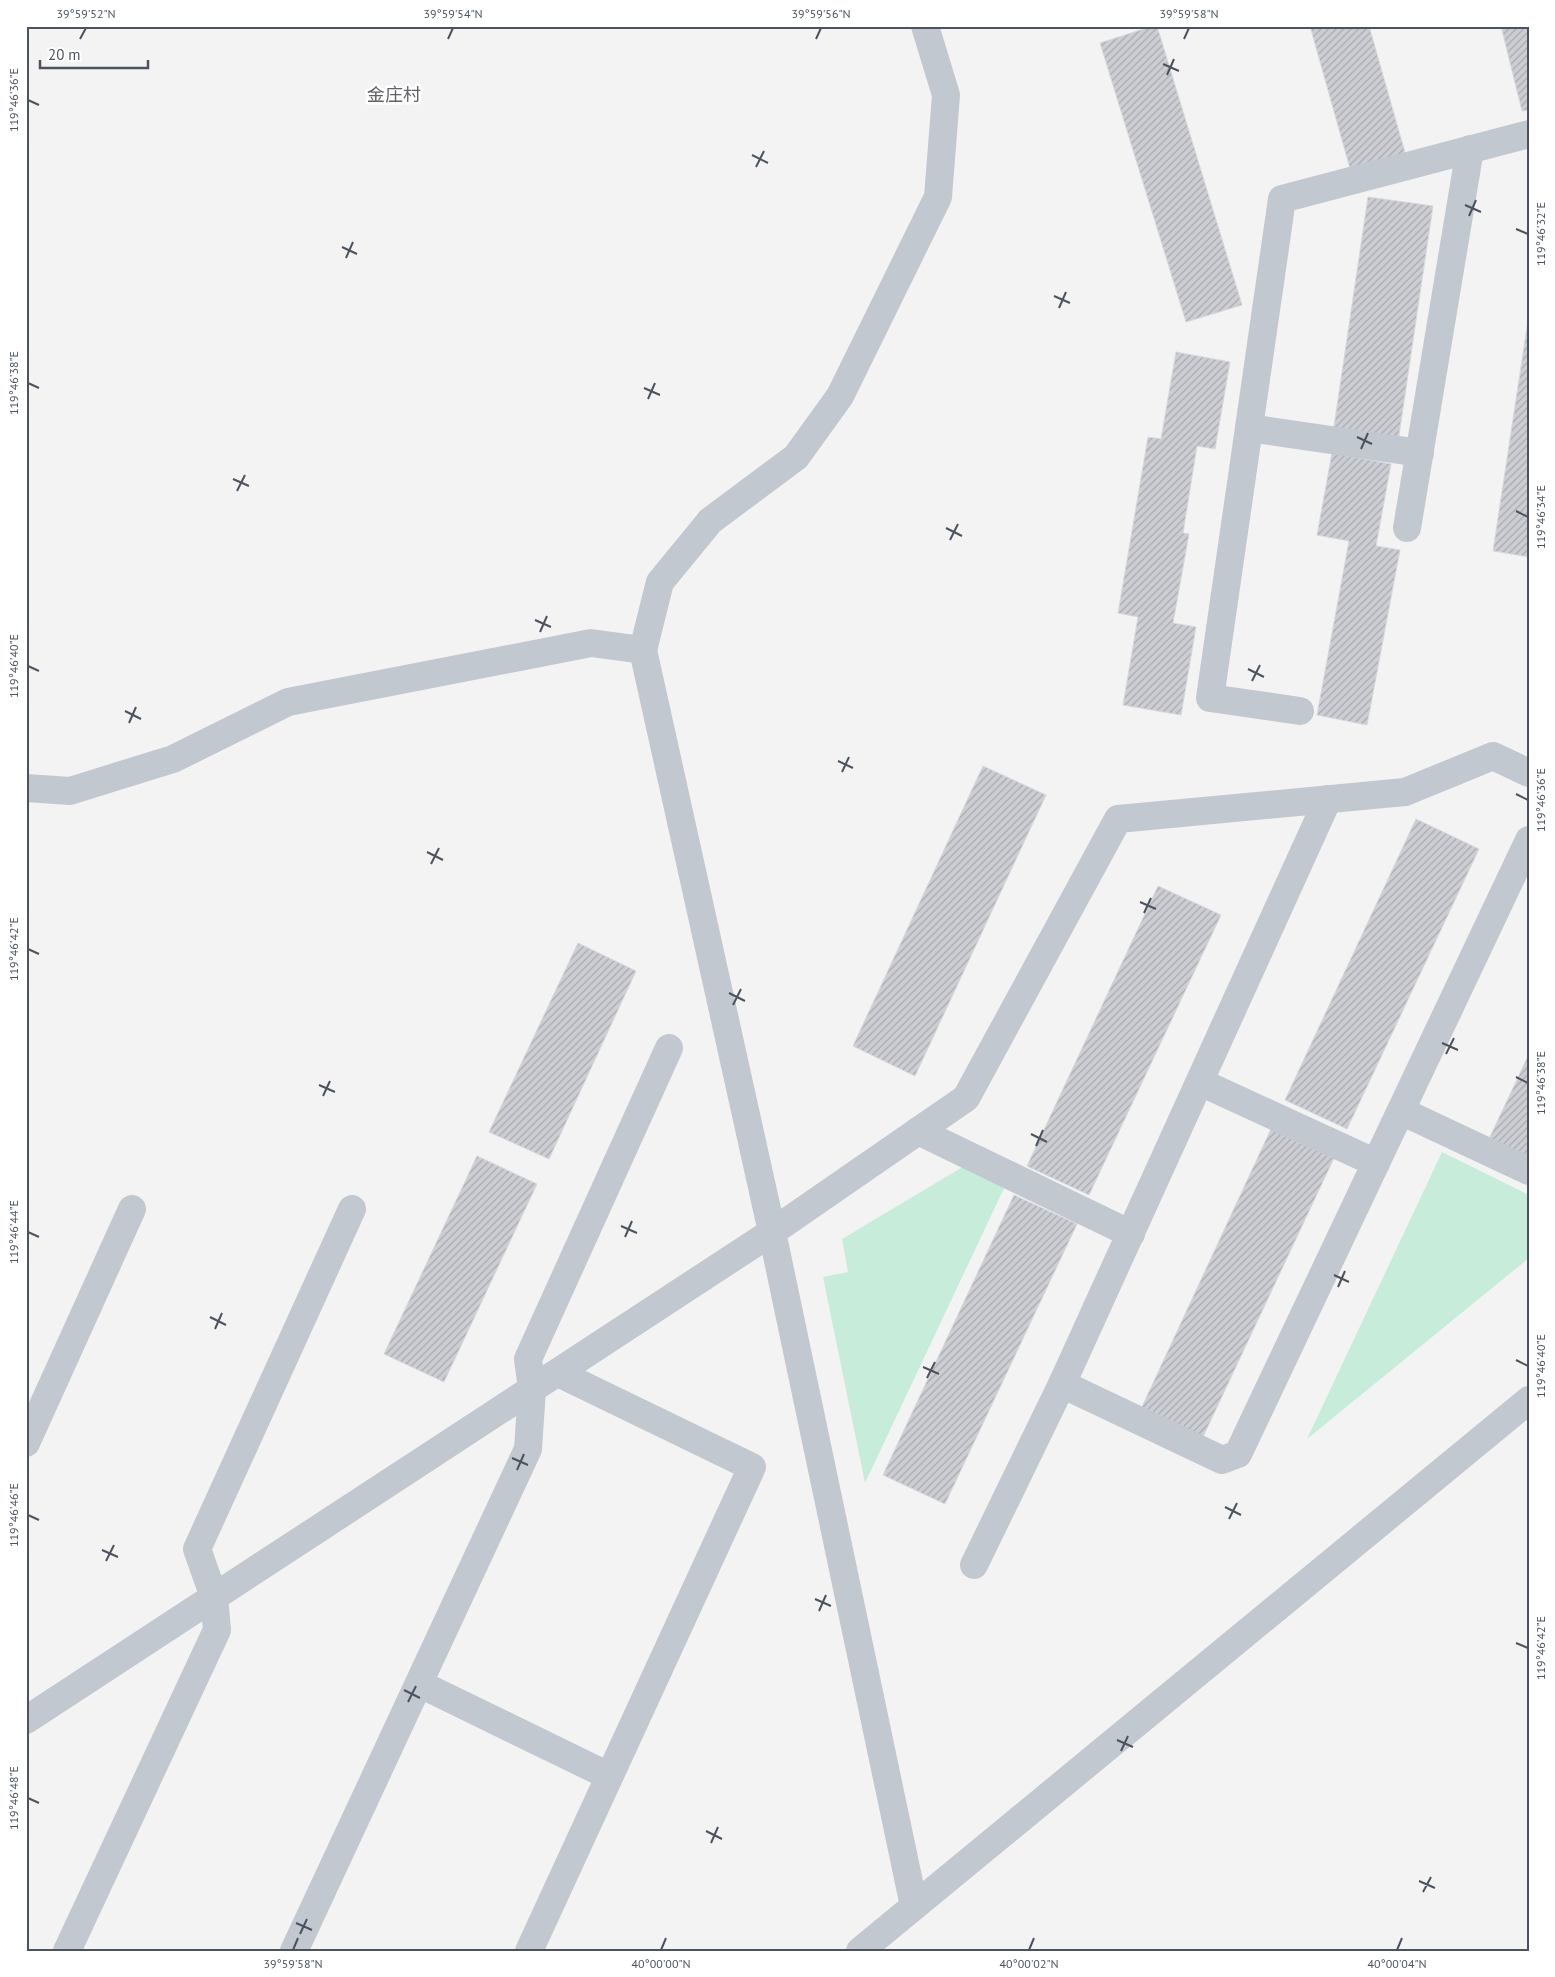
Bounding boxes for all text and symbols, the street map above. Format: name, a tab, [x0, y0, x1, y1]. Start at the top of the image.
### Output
text: 39°59'52"N	[56, 6, 116, 21]
text: 39°59'54"N	[423, 6, 483, 21]
text: 39°59'56"N	[791, 6, 851, 21]
text: 39°59'58"N	[1159, 6, 1219, 21]
scale bar	[40, 38, 148, 70]
text: 20 m	[48, 45, 81, 64]
text: 119°46'36"E	[6, 68, 21, 132]
district label: 金庄村	[367, 83, 421, 106]
text: 119°46'32"E	[1533, 202, 1548, 266]
text: 119°46'38"E	[6, 351, 21, 415]
text: 119°46'34"E	[1533, 485, 1548, 549]
text: 119°46'40"E	[6, 634, 21, 698]
text: 119°46'36"E	[1533, 768, 1548, 832]
text: 119°46'42"E	[6, 917, 21, 981]
text: 119°46'38"E	[1533, 1051, 1548, 1115]
text: 119°46'44"E	[6, 1200, 21, 1264]
text: 119°46'40"E	[1533, 1334, 1548, 1398]
text: 119°46'46"E	[6, 1483, 21, 1547]
text: 119°46'42"E	[1533, 1616, 1548, 1680]
text: 119°46'48"E	[6, 1766, 21, 1830]
text: 39°59'58"N	[263, 1956, 323, 1971]
text: 40°00'00"N	[631, 1956, 691, 1971]
text: 40°00'02"N	[999, 1956, 1059, 1971]
text: 40°00'04"N	[1367, 1956, 1427, 1971]

